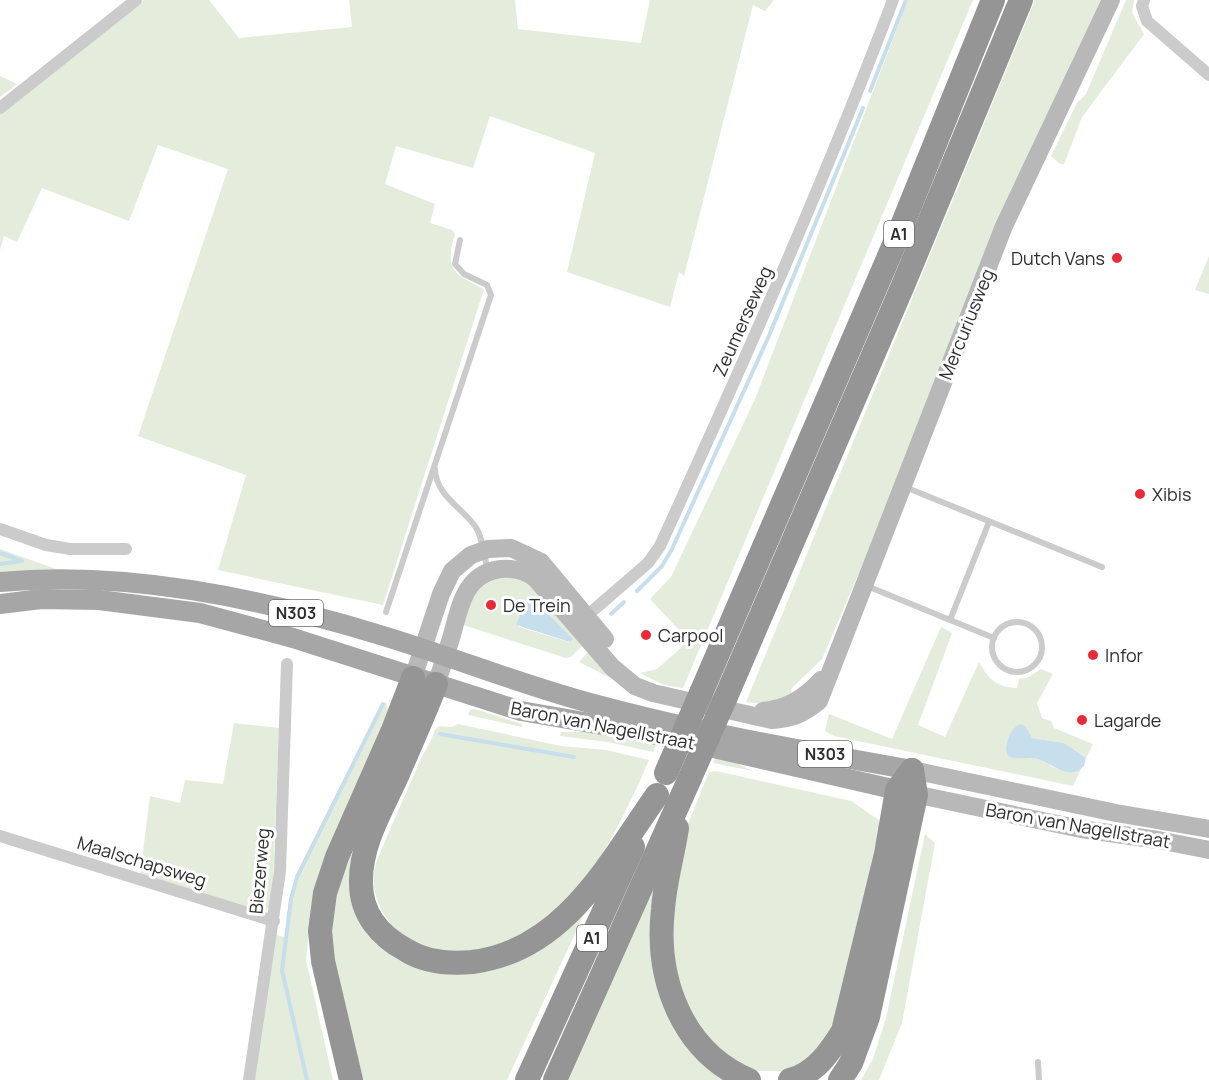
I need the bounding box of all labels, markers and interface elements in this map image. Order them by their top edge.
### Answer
road number: A1 [884,221,914,247]
place label: Dutch Vans [1011,246,1105,270]
marker: Dutch Vans [1110,251,1124,265]
street label: Zeumerseweg [707,262,777,380]
street label: Mercuriusweg [933,265,999,383]
place label: Xibis [1152,482,1191,506]
marker: Xibis [1133,487,1147,501]
place label: De Trein [503,593,571,617]
marker: De Trein [484,598,498,612]
road number: N303 [269,600,323,626]
place label: Carpool [658,623,724,647]
marker: Carpool [639,628,653,642]
place label: Infor [1105,643,1144,667]
marker: Infor [1086,648,1100,662]
street label: Baron van Nagellstraat [509,695,697,755]
place label: Lagarde [1094,708,1161,732]
marker: Lagarde [1075,713,1089,727]
road number: N303 [798,741,852,767]
street label: Baron van Nagellstraat [984,797,1172,853]
street label: Biezerweg [243,827,275,915]
street label: Maalschapsweg [75,830,209,892]
road number: A1 [577,925,607,951]

